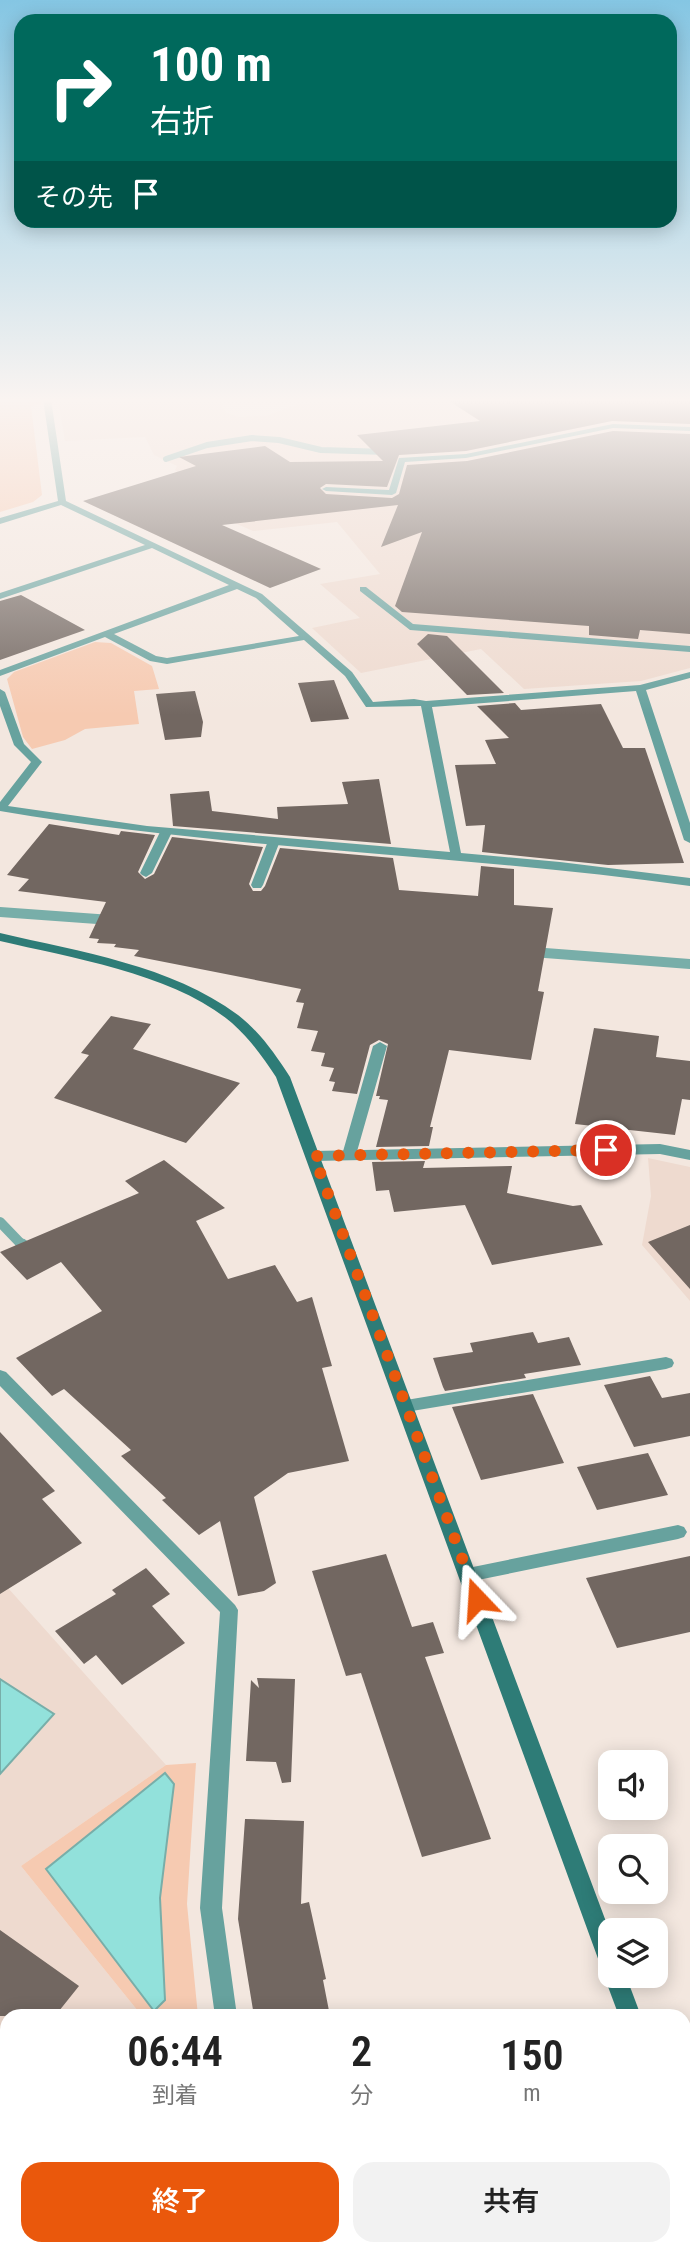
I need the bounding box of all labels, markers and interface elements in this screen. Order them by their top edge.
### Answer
text: 100 m [150,36,272,93]
icon: right [35,42,126,133]
text: 右折 [150,102,214,140]
icon: arrive [127,175,165,213]
text: その先 [35,182,113,212]
pin [576,1120,636,1180]
icon: arrive [587,1131,625,1169]
position arrow [440,1562,514,1636]
map controls [598,1750,668,1988]
button: sound [598,1750,668,1820]
button: search [598,1834,668,1904]
button: layers [598,1918,668,1988]
text: 06:44 [127,2027,223,2076]
text: 2 [351,2027,372,2076]
text: 150 [500,2031,564,2080]
text: m [523,2080,541,2107]
text: 到着 [152,2082,198,2109]
text: 分 [350,2082,373,2109]
button: 終了 [21,2162,339,2242]
button: 共有 [353,2162,670,2242]

